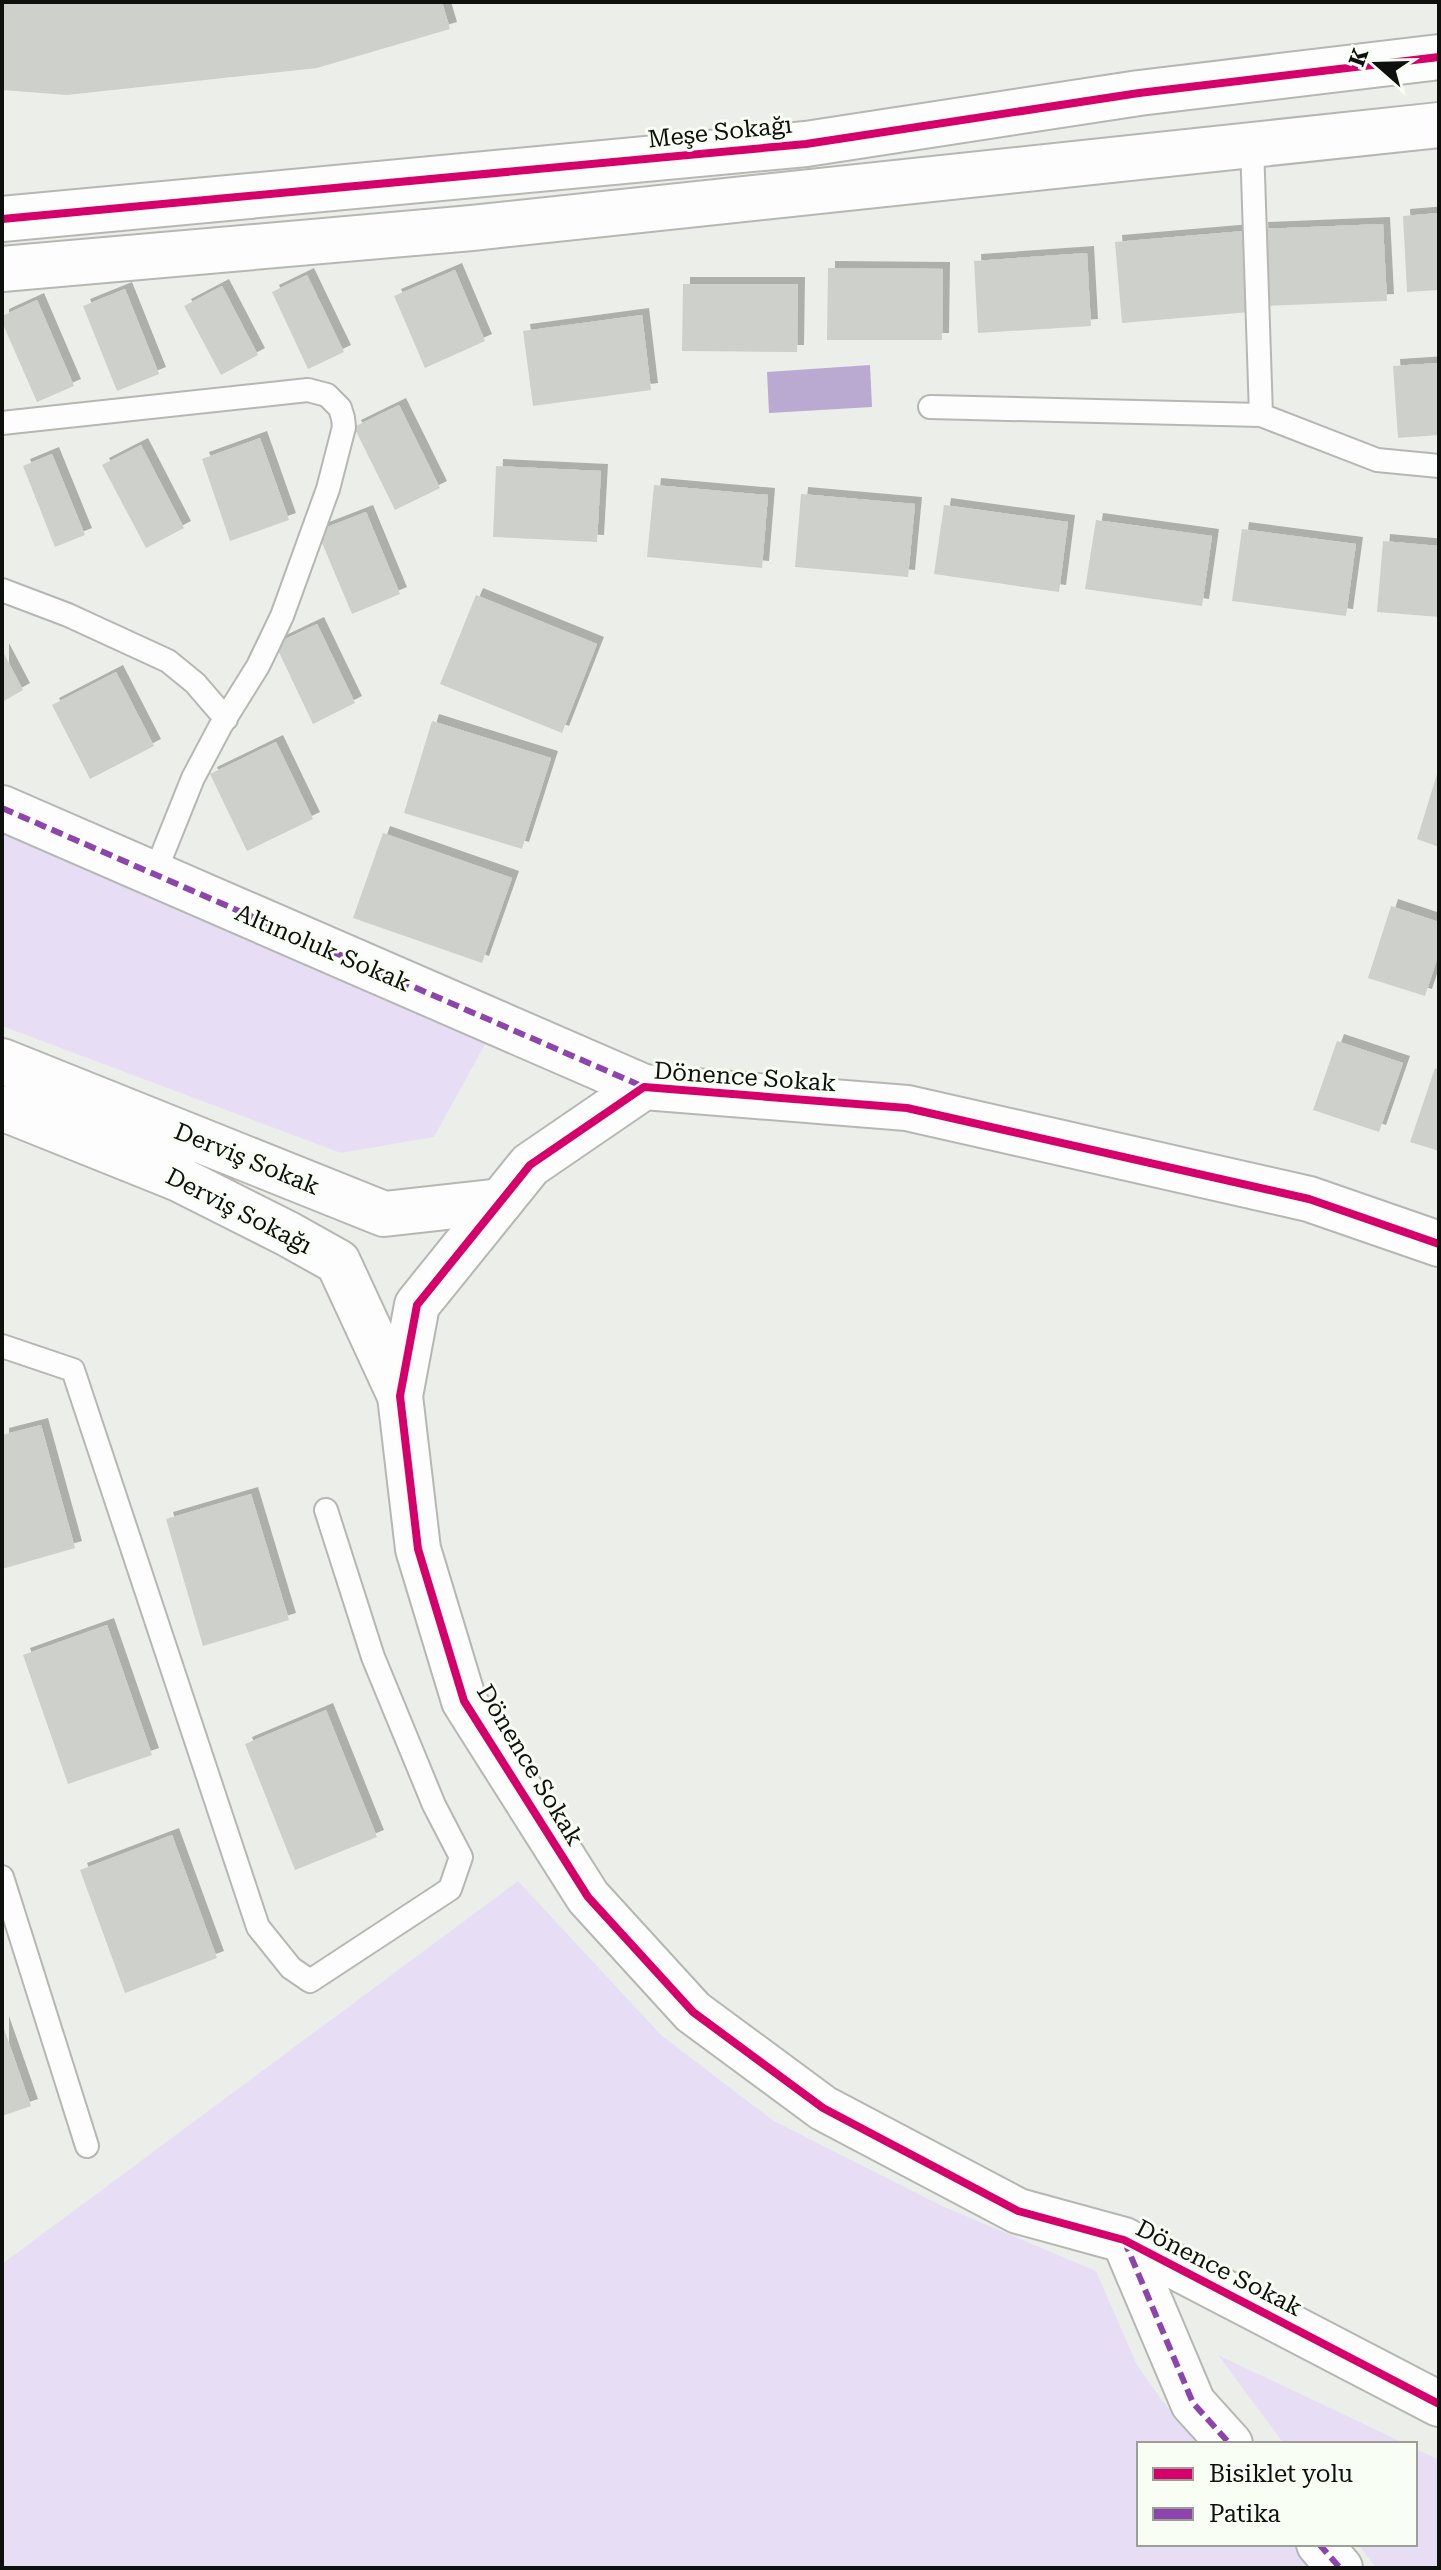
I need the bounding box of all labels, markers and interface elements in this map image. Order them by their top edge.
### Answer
north arrow [1337,24,1417,104]
text: K [1344,45,1373,70]
street label: Meşe Sokağı [646,110,794,154]
street label: Altınoluk Sokak [231,898,415,998]
street label: Dönence Sokak [653,1057,837,1097]
street label: Derviş Sokak [170,1117,324,1201]
street label: Derviş Sokağı [161,1162,317,1260]
street label: Dönence Sokak [471,1679,589,1851]
street label: Dönence Sokak [1131,2214,1307,2322]
legend [1137,2442,1417,2546]
text: Bisiklet yolu [1209,2460,1353,2488]
text: Patika [1209,2500,1281,2528]

